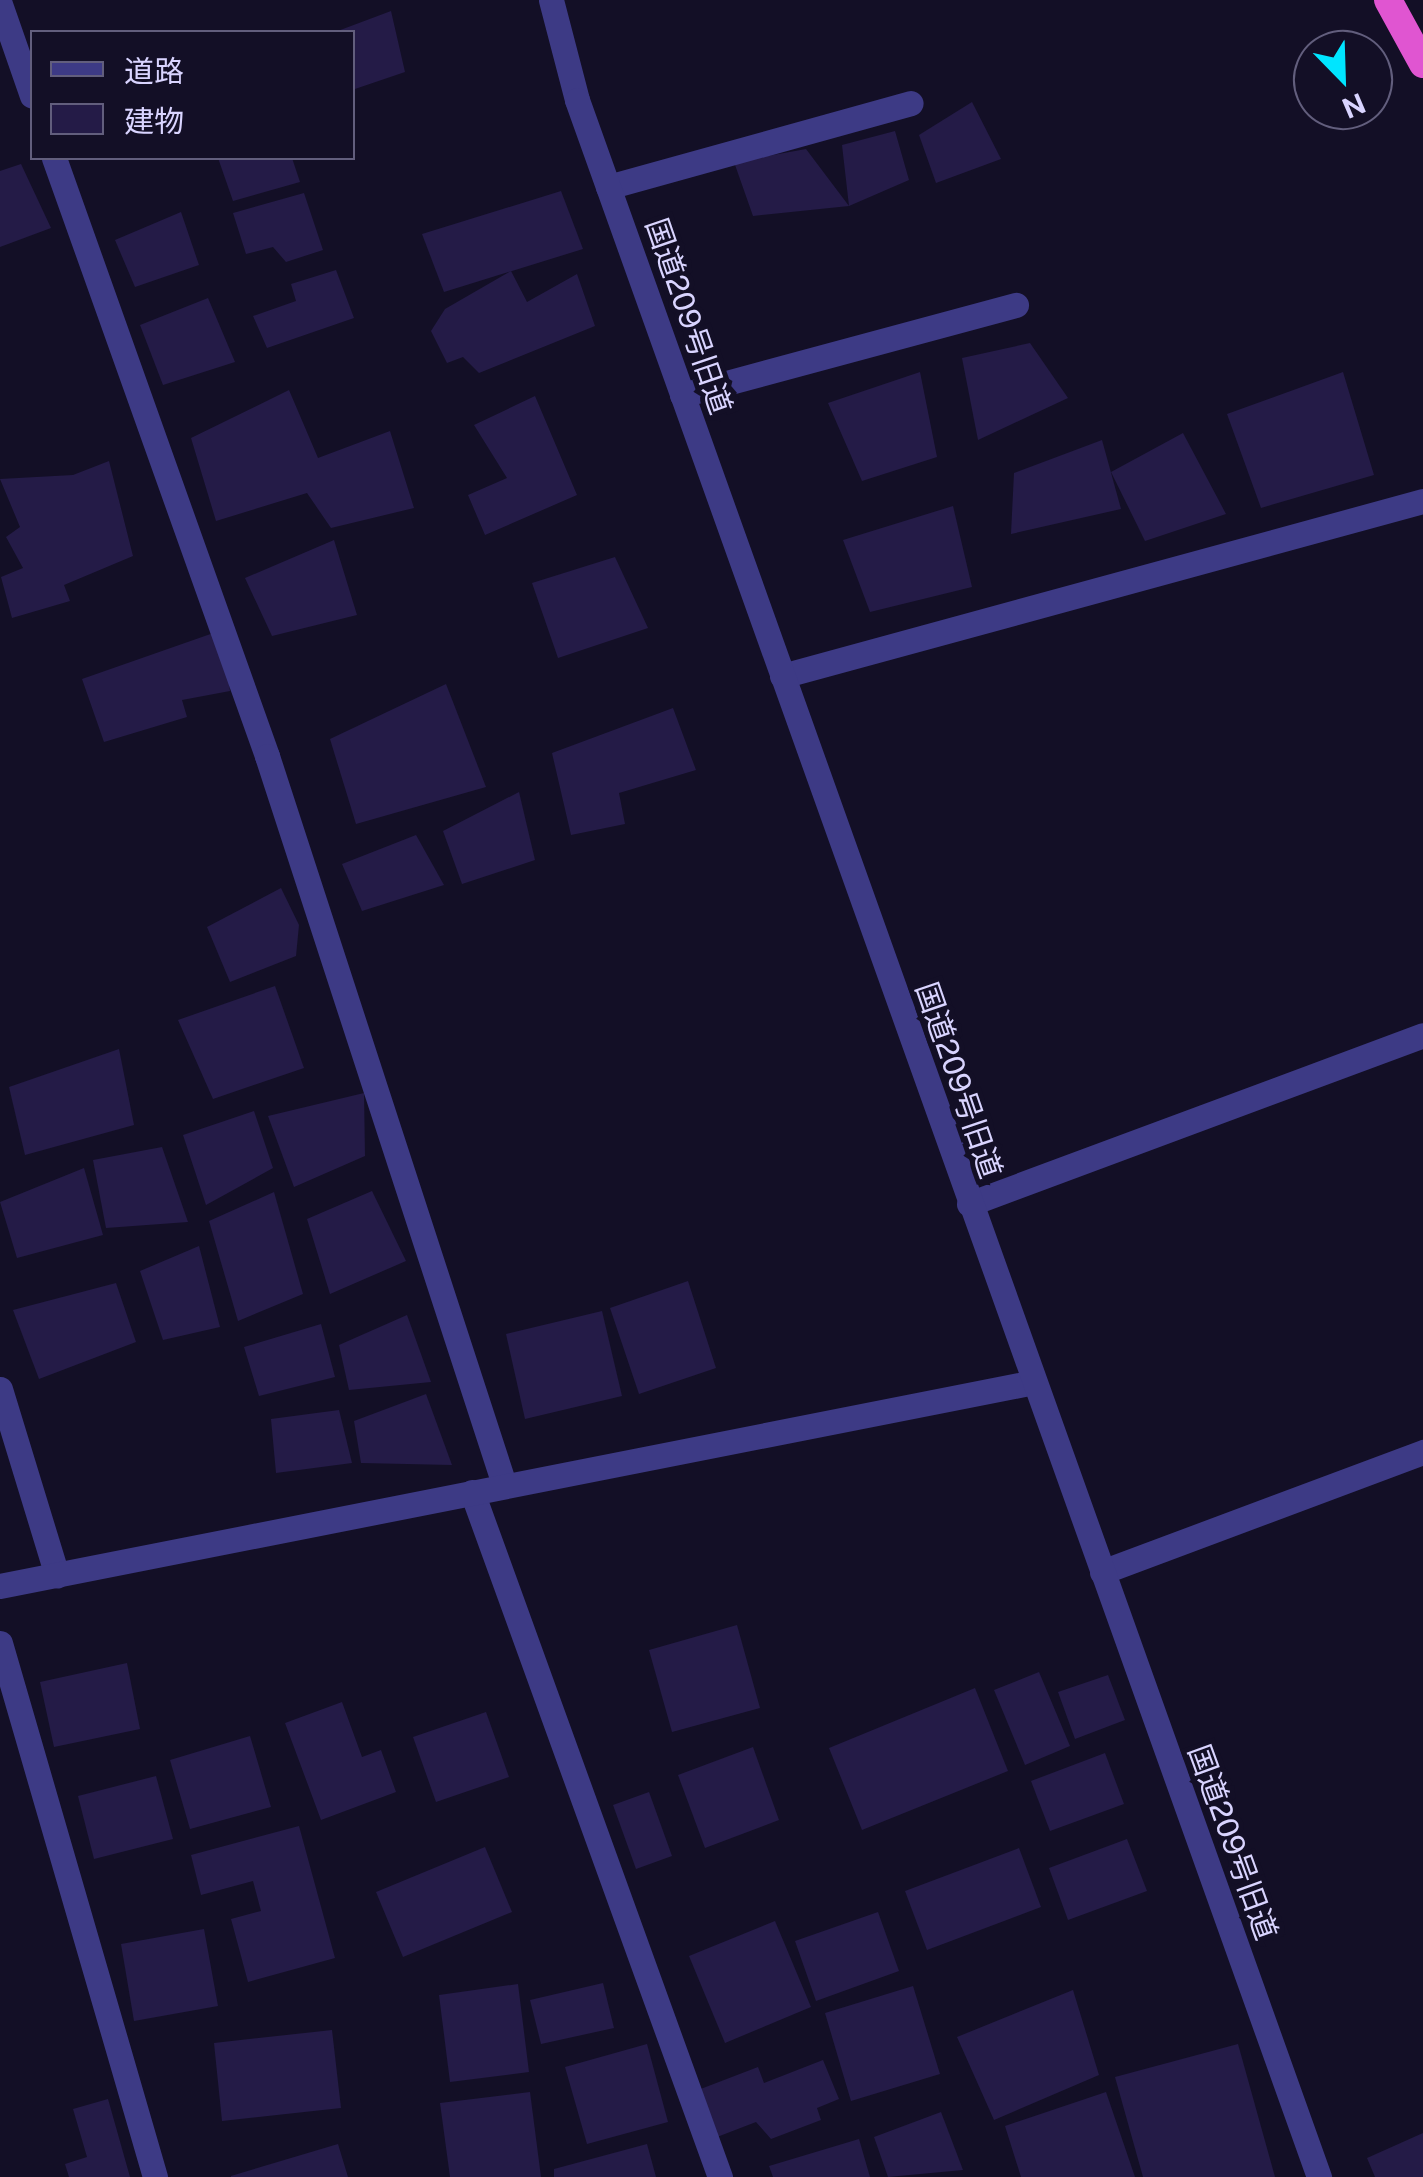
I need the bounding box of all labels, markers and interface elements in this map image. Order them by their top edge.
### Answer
legend [30,30,355,160]
north arrow [1293,30,1393,130]
text: 道路 [124,53,184,89]
text: N [1338,87,1371,126]
text: 建物 [124,103,184,139]
street label: 国道209号旧道 [639,213,739,419]
street label: 国道209号旧道 [909,977,1009,1183]
street label: 国道209号旧道 [1181,1740,1285,1944]

